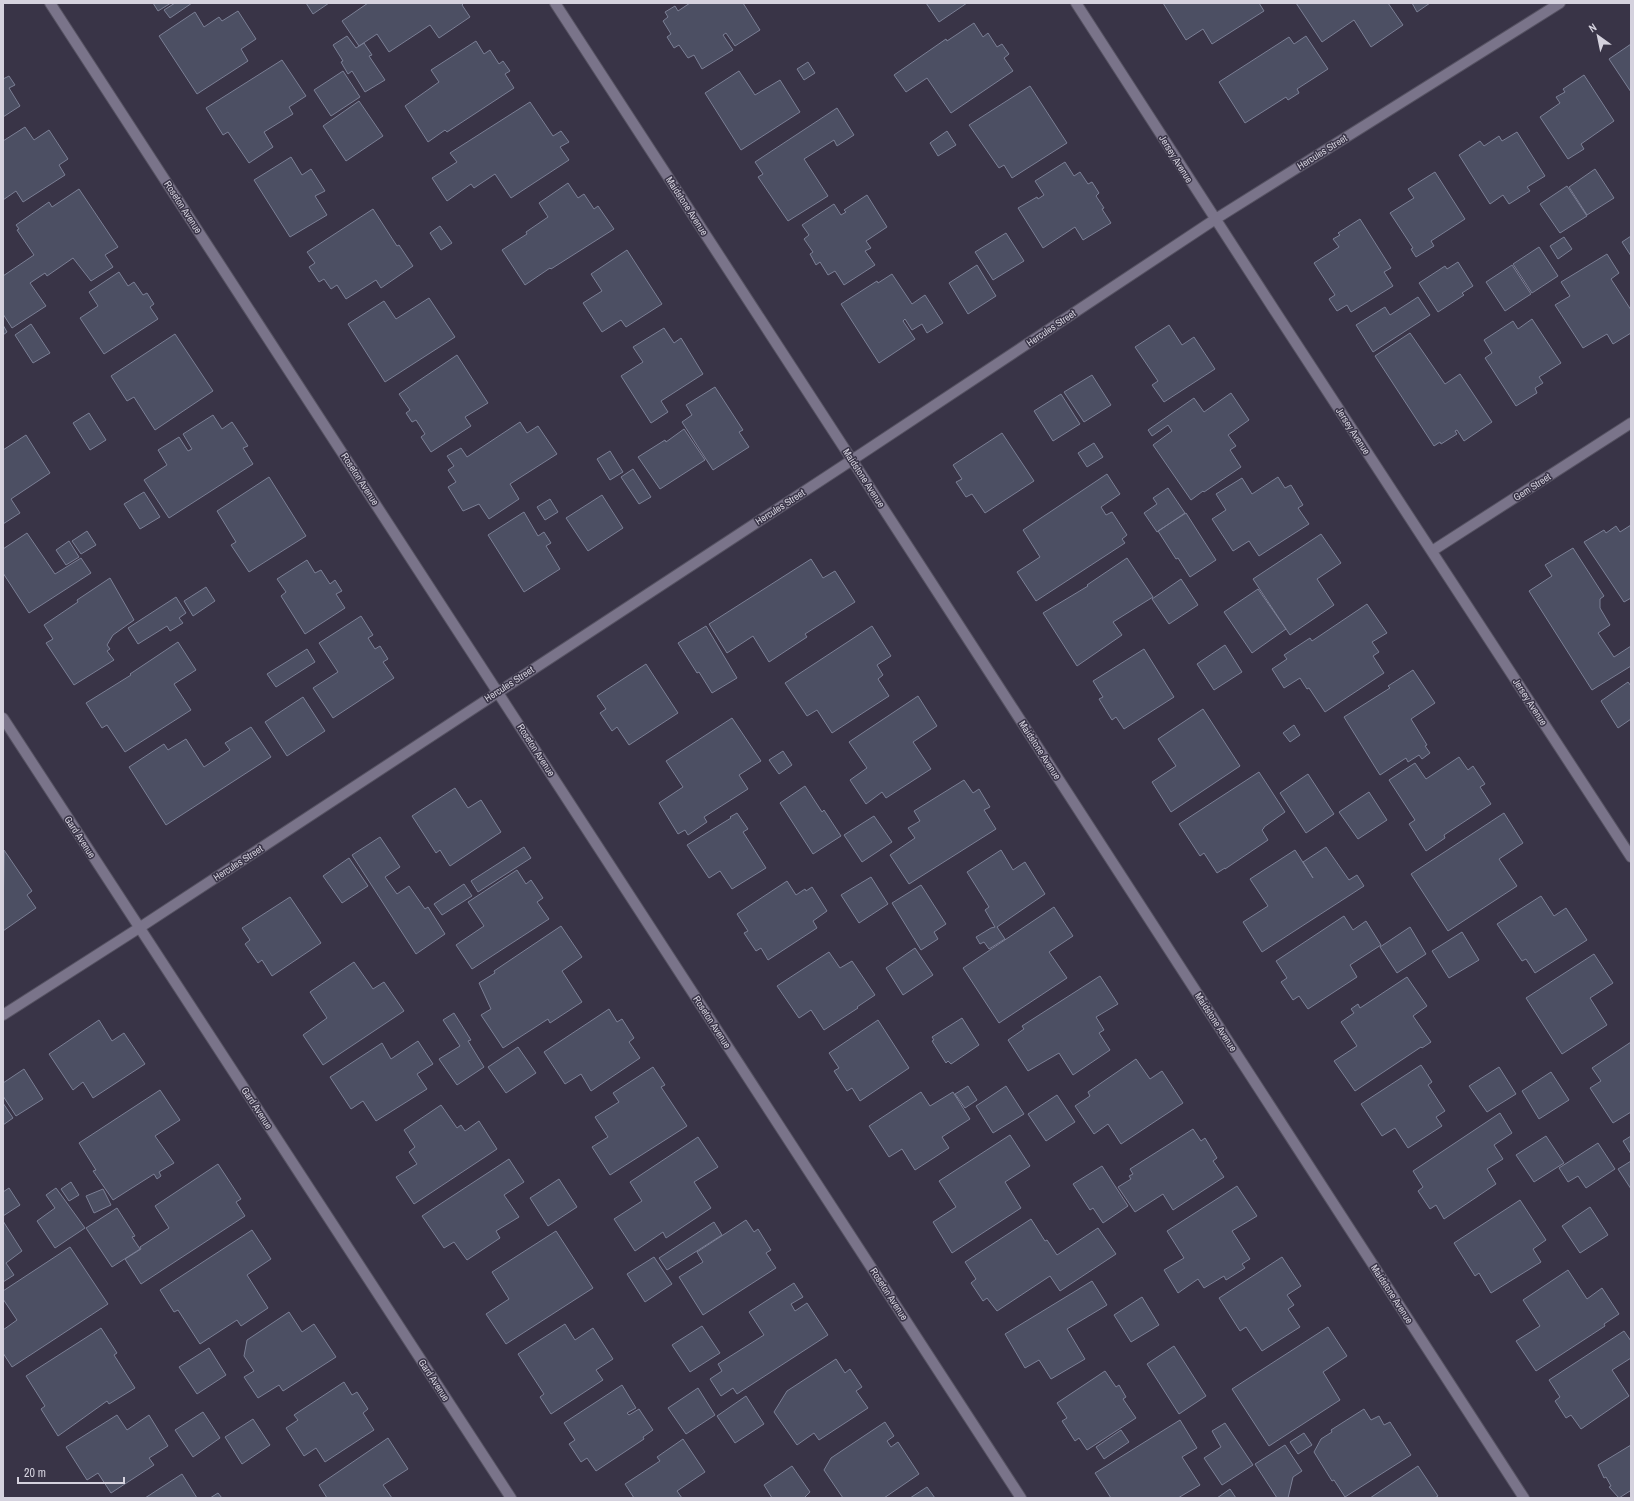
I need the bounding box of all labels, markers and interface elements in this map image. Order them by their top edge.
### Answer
north arrow [1578,16,1618,56]
text: N [1586,20,1599,35]
street label: Hercules Street [1295,131,1350,172]
street label: Jersey Avenue [1156,133,1196,186]
street label: Maidstone Avenue [663,174,711,238]
street label: Roseton Avenue [161,178,205,236]
street label: Hercules Street [1024,306,1079,349]
street label: Jersey Avenue [1333,405,1373,457]
street label: Maidstone Avenue [840,446,888,510]
street label: Roseton Avenue [338,450,382,508]
street label: Gem Street [1511,470,1554,504]
street label: Hercules Street [753,486,808,528]
street label: Hercules Street [482,663,537,705]
street label: Jersey Avenue [1510,676,1550,728]
street label: Maidstone Avenue [1016,718,1064,782]
street label: Roseton Avenue [514,721,558,779]
street label: Gard Avenue [62,813,99,861]
street label: Hercules Street [211,842,266,884]
street label: Maidstone Avenue [1192,990,1240,1054]
street label: Roseton Avenue [690,993,734,1051]
street label: Gard Avenue [239,1084,276,1132]
street label: Maidstone Avenue [1368,1262,1416,1326]
street label: Roseton Avenue [867,1265,911,1323]
street label: Gard Avenue [416,1356,453,1404]
scale bar [18,1459,124,1485]
text: 20 m [24,1465,46,1481]

